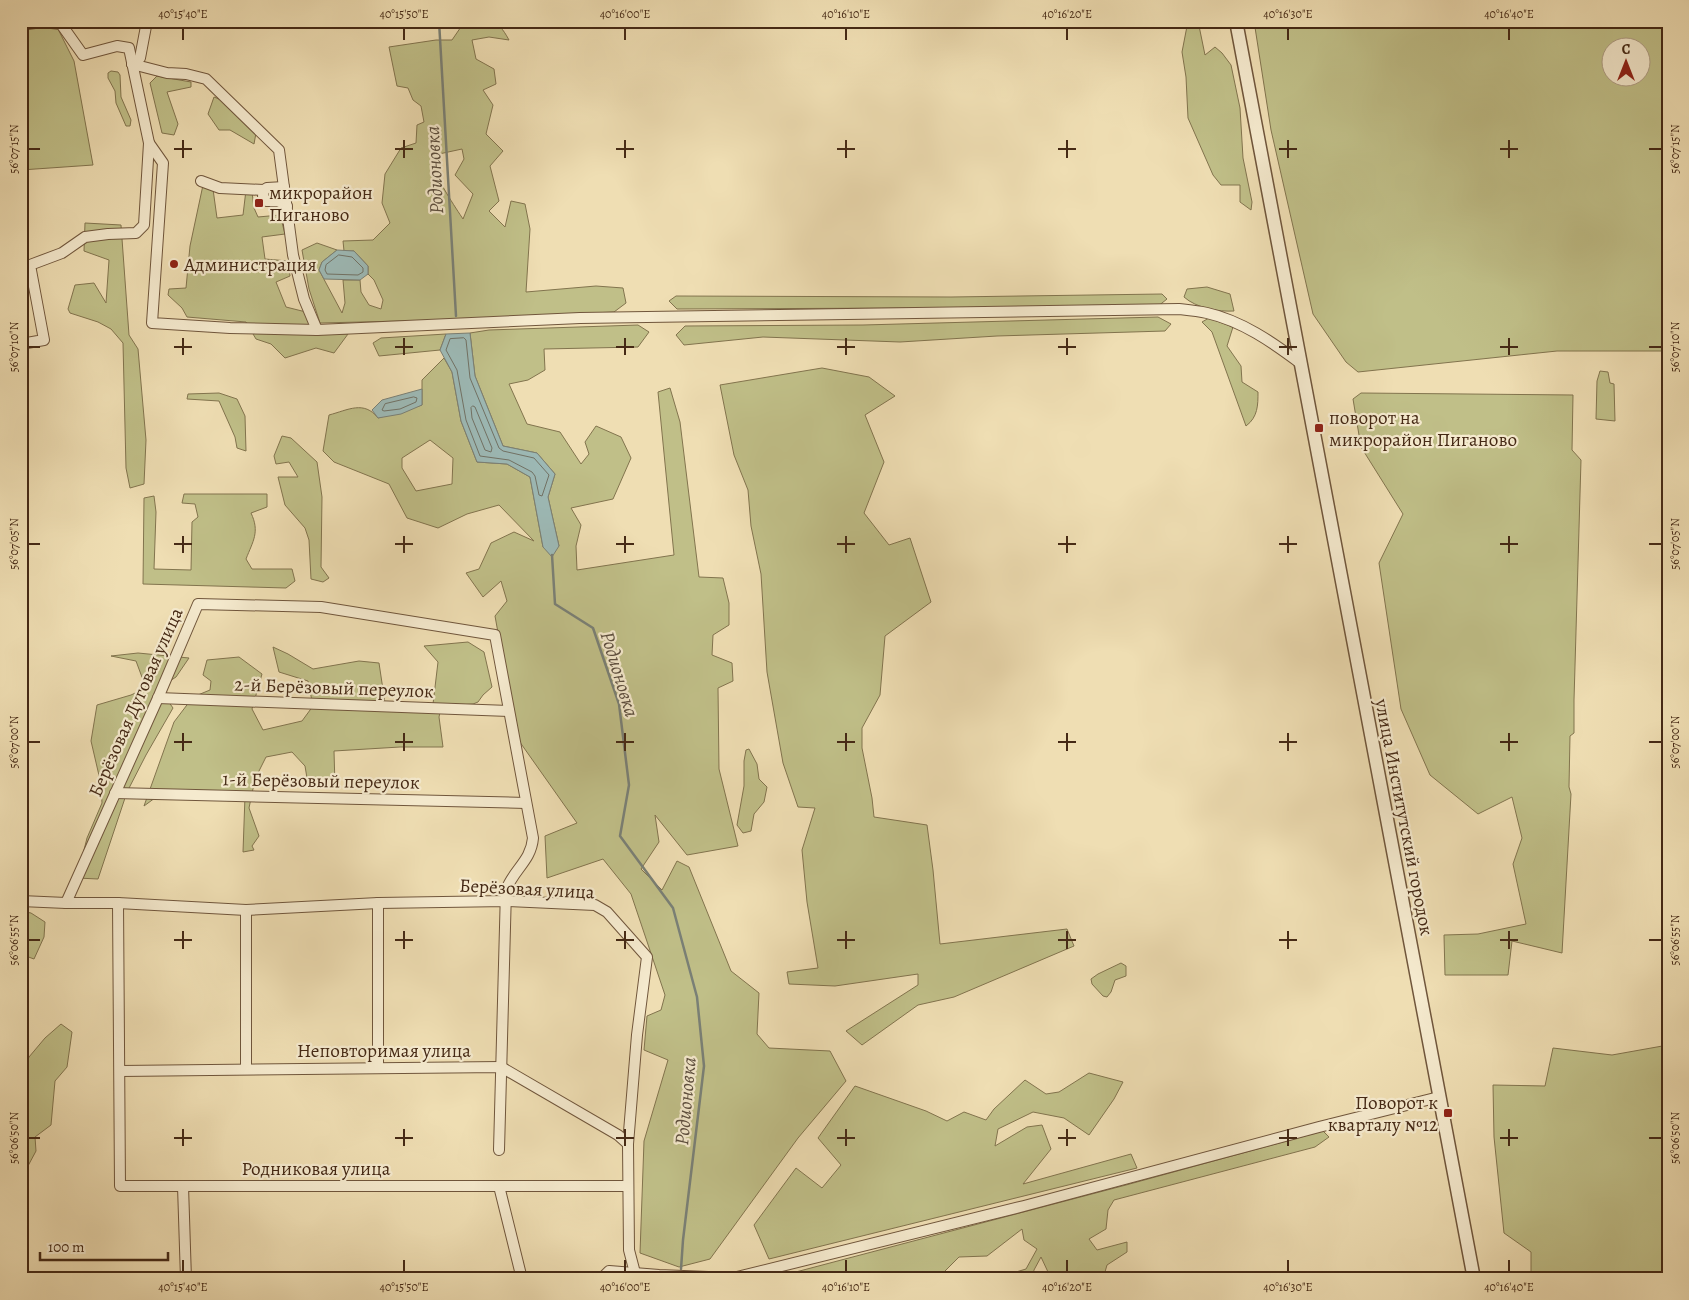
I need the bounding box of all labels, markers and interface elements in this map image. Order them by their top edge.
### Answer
text: 40°15'40"E [158,6,208,22]
text: 40°15'50"E [379,6,429,22]
text: 40°16'00"E [600,6,650,22]
text: 40°16'10"E [822,6,870,22]
text: 40°16'20"E [1042,6,1092,22]
text: 40°16'30"E [1263,6,1313,22]
text: 40°16'40"E [1484,6,1534,22]
north arrow [1602,38,1652,88]
text: С [1622,40,1631,59]
text: 56°07'15"N [6,124,22,174]
text: 56°07'15"N [1667,124,1683,174]
water label: Родионовка [419,125,450,215]
place label: микрорайон Пиганово [269,180,373,228]
marker: микрорайон Пиганово [253,197,265,209]
place label: Администрация [183,252,317,278]
marker: Администрация [168,258,180,270]
text: 56°07'10"N [6,321,22,372]
text: 56°07'10"N [1667,321,1683,372]
place label: поворот на микрорайон Пиганово [1329,405,1517,453]
marker: поворот на микрорайон Пиганово [1313,422,1325,434]
text: 56°07'05"N [6,518,22,570]
text: 56°07'05"N [1667,518,1683,570]
street label: Берёзовая Дуговая улица [82,603,190,801]
water label: Родионовка [594,628,645,720]
street label: 2-й Берёзовый переулок [234,672,434,704]
street label: улица Институтский городок [1368,696,1440,938]
text: 56°07'00"N [6,715,22,768]
text: 56°07'00"N [1667,715,1683,768]
street label: 1-й Берёзовый переулок [222,766,420,796]
street label: Берёзовая улица [459,872,596,906]
text: 56°06'55"N [6,914,22,965]
text: 56°06'55"N [1667,914,1683,965]
street label: Неповторимая улица [297,1038,471,1064]
water label: Родионовка [668,1056,703,1146]
place label: Поворот к кварталу №12 [1328,1090,1438,1138]
marker: Поворот к кварталу №12 [1442,1107,1454,1119]
text: 56°06'50"N [6,1112,22,1164]
text: 56°06'50"N [1667,1112,1683,1164]
street label: Родниковая улица [241,1156,391,1182]
scale bar [40,1230,168,1262]
text: 100 m [48,1237,85,1257]
text: 40°15'40"E [158,1279,208,1295]
text: 40°15'50"E [379,1279,429,1295]
text: 40°16'00"E [600,1279,650,1295]
text: 40°16'10"E [822,1279,870,1295]
text: 40°16'20"E [1042,1279,1092,1295]
text: 40°16'30"E [1263,1279,1313,1295]
text: 40°16'40"E [1484,1279,1534,1295]

